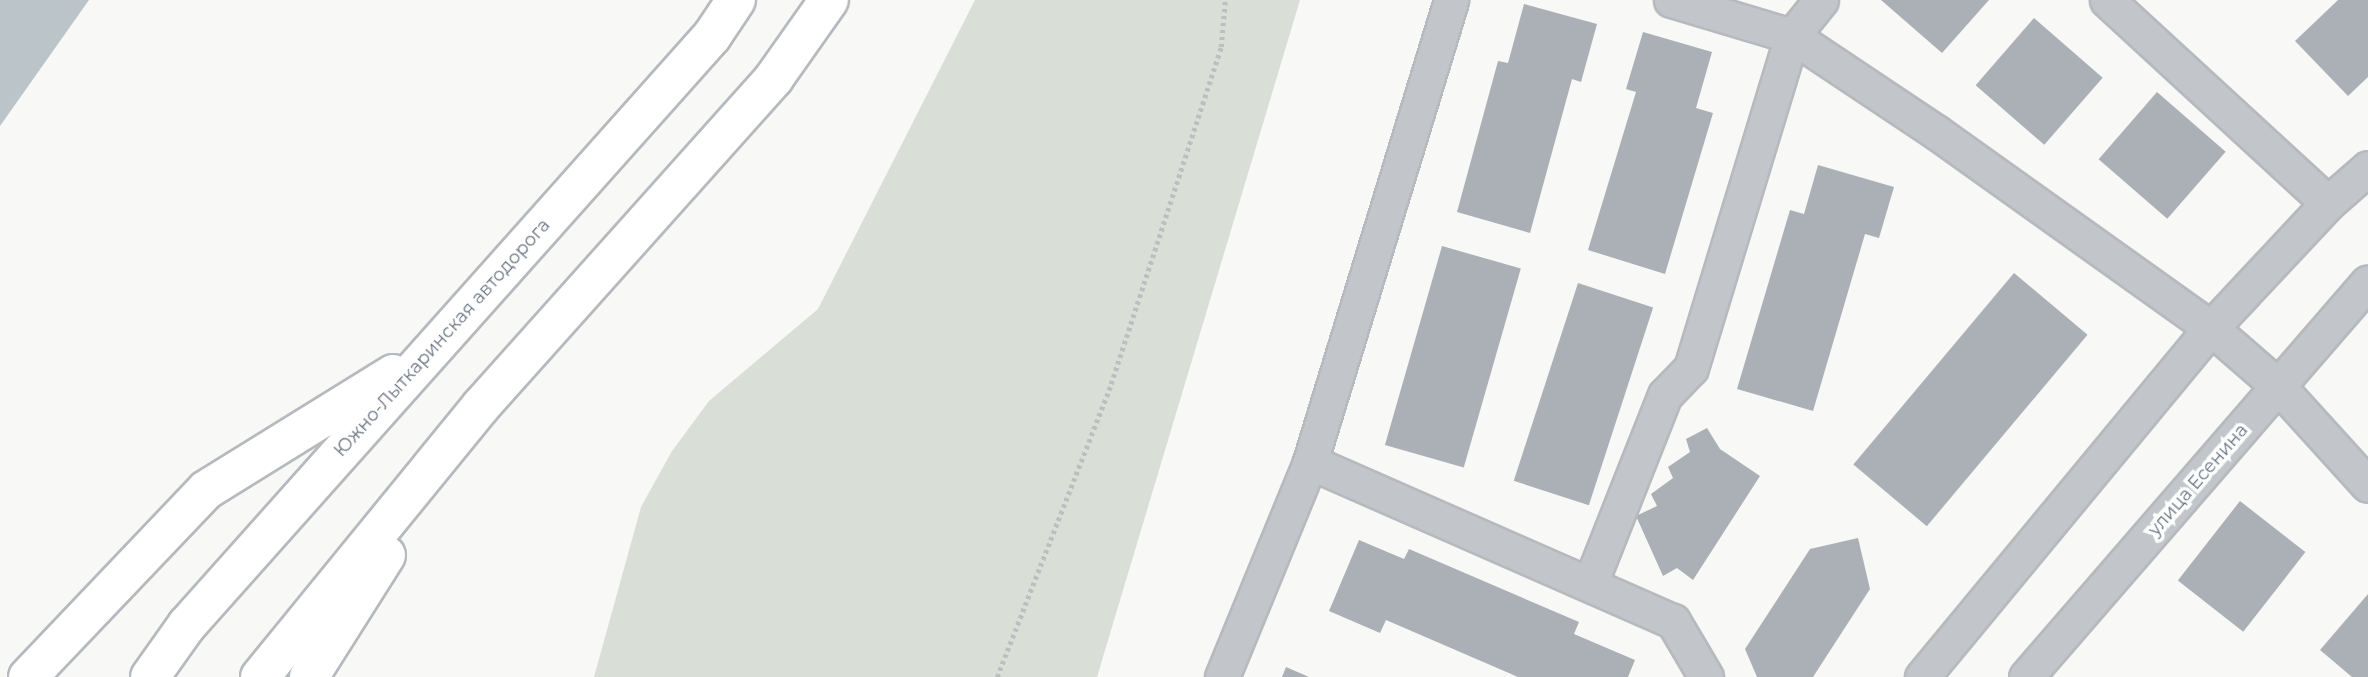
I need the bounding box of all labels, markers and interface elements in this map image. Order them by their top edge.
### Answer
street label: Южно-Лыткаринская автодорога [329,215,555,461]
street label: улица Есенина [2144,420,2252,540]

